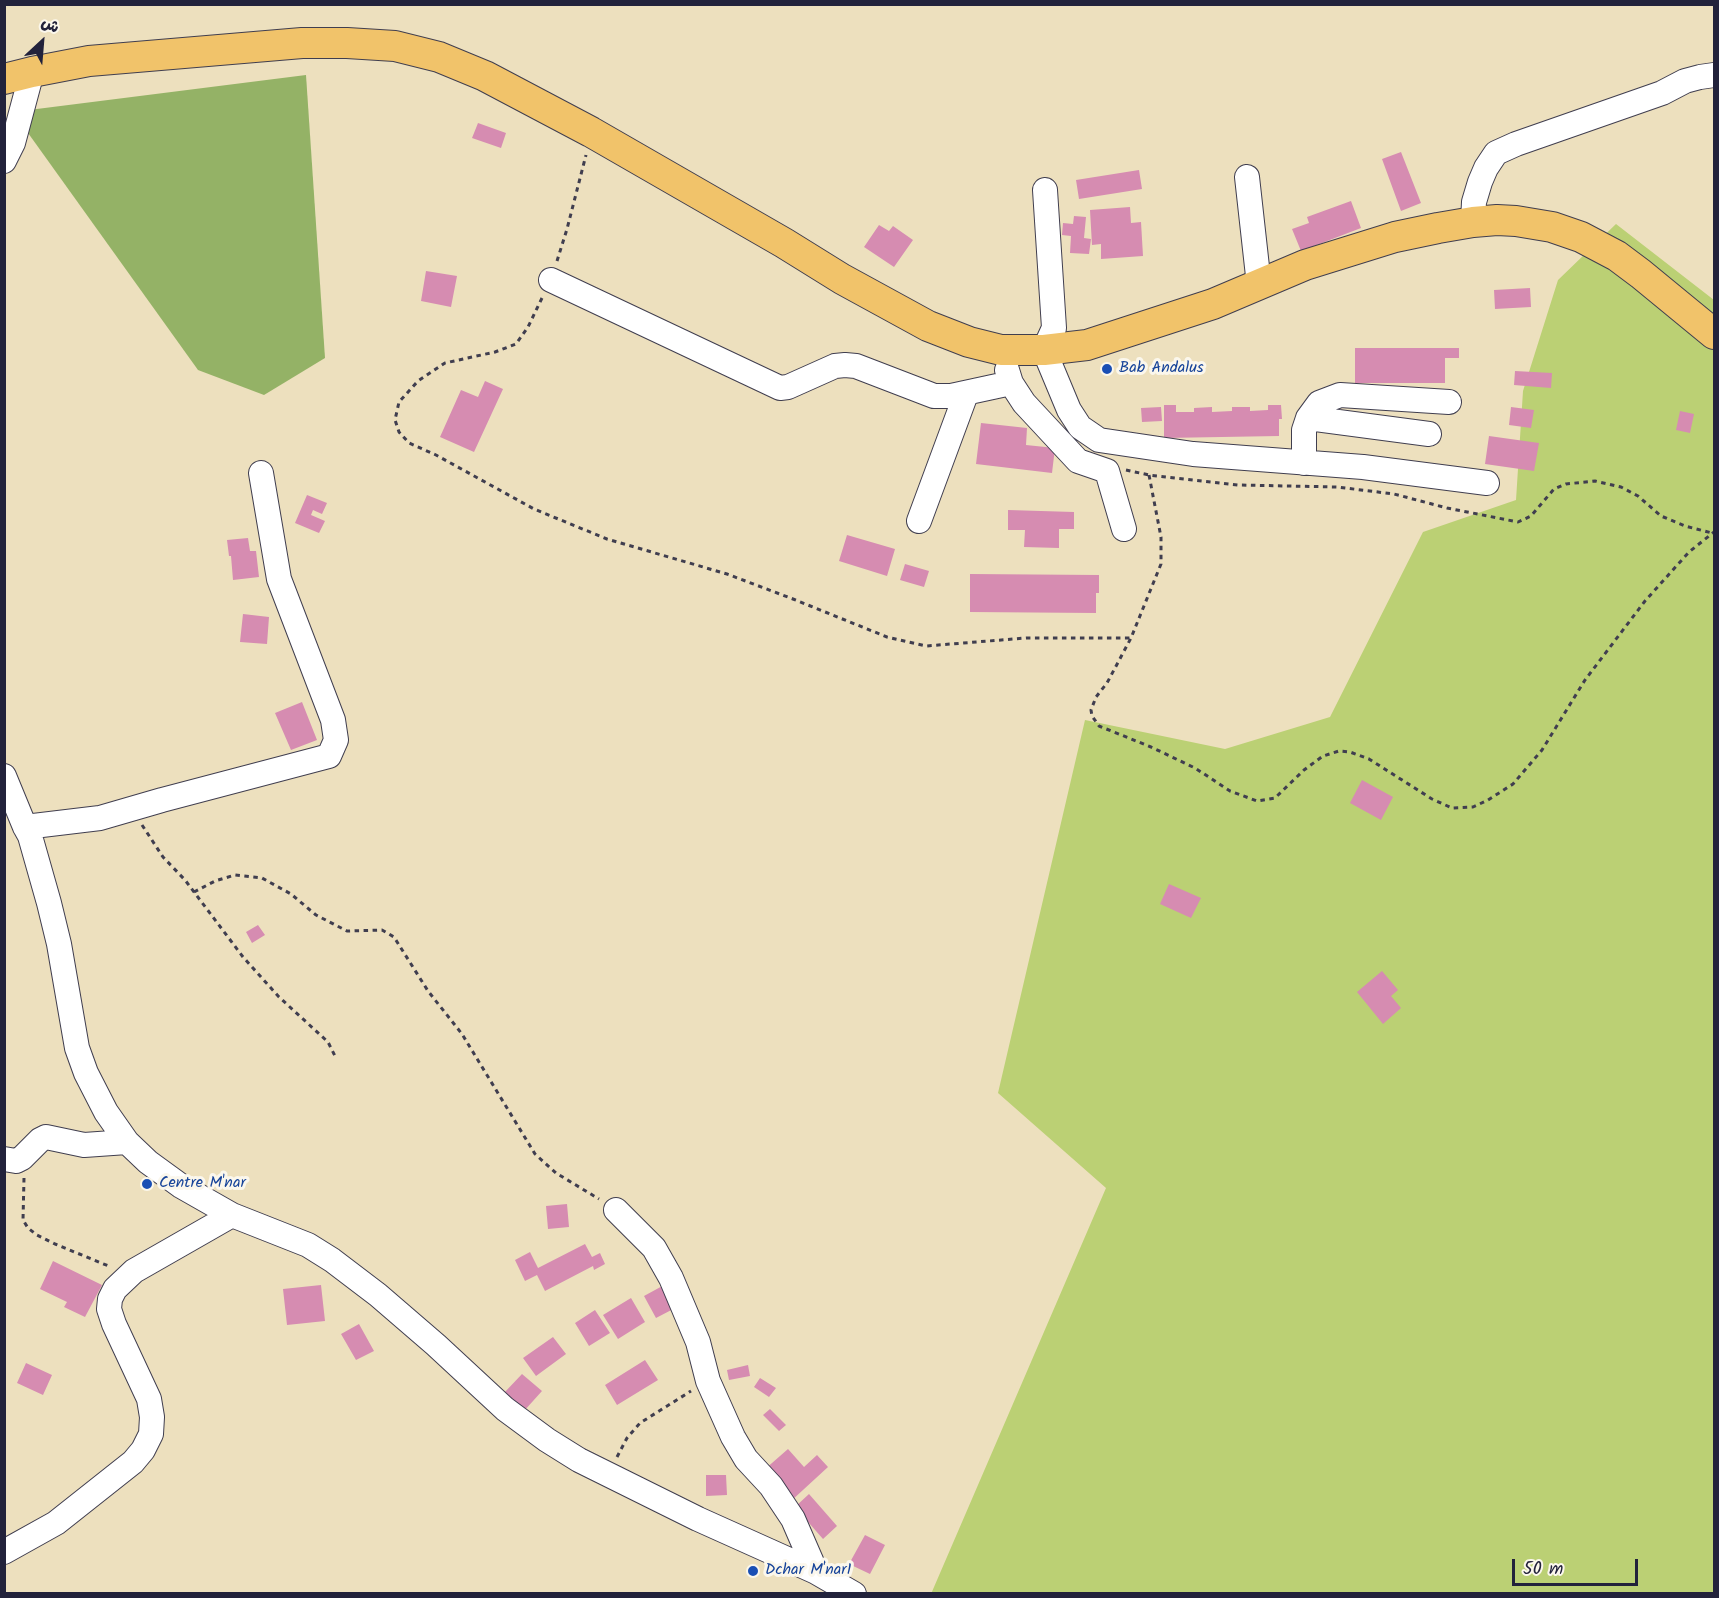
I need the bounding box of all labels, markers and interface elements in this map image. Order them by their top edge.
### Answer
text: ش [37,10,63,40]
north arrow [12,12,72,72]
place label: Bab Andalus [1119,359,1204,379]
marker: Bab Andalus [1100,362,1114,376]
place label: Centre M'nar [159,1174,246,1194]
marker: Centre M'nar [140,1177,154,1191]
scale bar [1515,1547,1641,1585]
text: 50 m [1523,1555,1563,1584]
place label: Dchar M'nar1 [765,1561,852,1581]
marker: Dchar M'nar1 [746,1564,760,1578]

